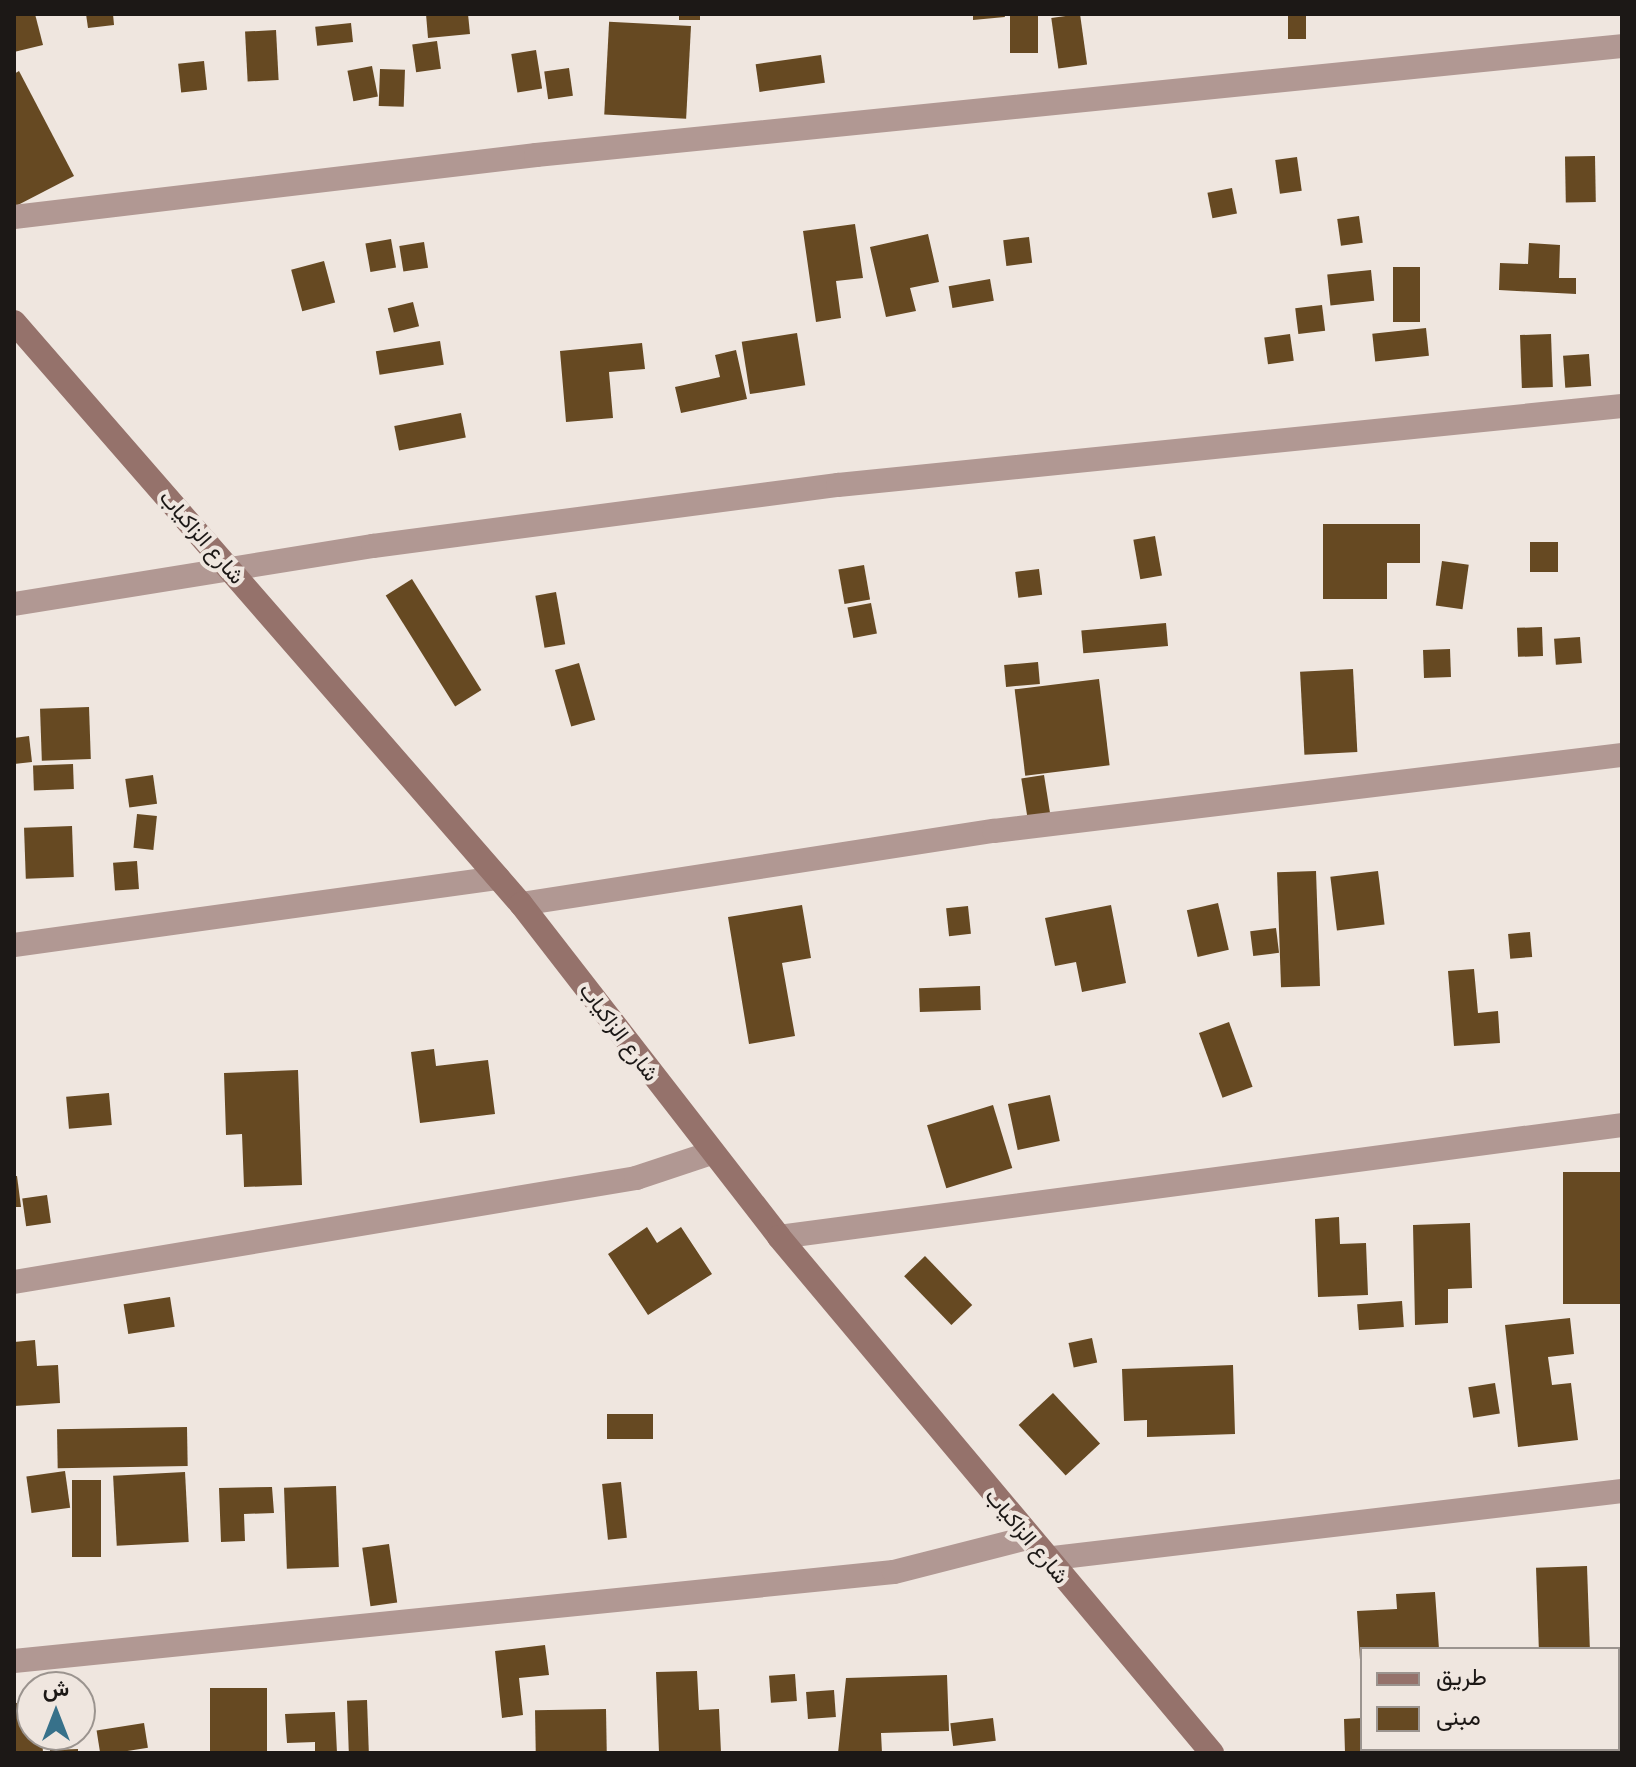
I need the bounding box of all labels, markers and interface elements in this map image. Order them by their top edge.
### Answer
street label: شارع الزاكياب [154,484,250,590]
street label: شارع الزاكياب [573,978,665,1086]
street label: شارع الزاكياب [980,1483,1074,1589]
legend [1360,1647,1620,1751]
text: طريق [1436,1662,1487,1691]
north arrow [16,1671,96,1751]
text: ش [43,1675,69,1702]
text: مبنى [1436,1702,1481,1731]

